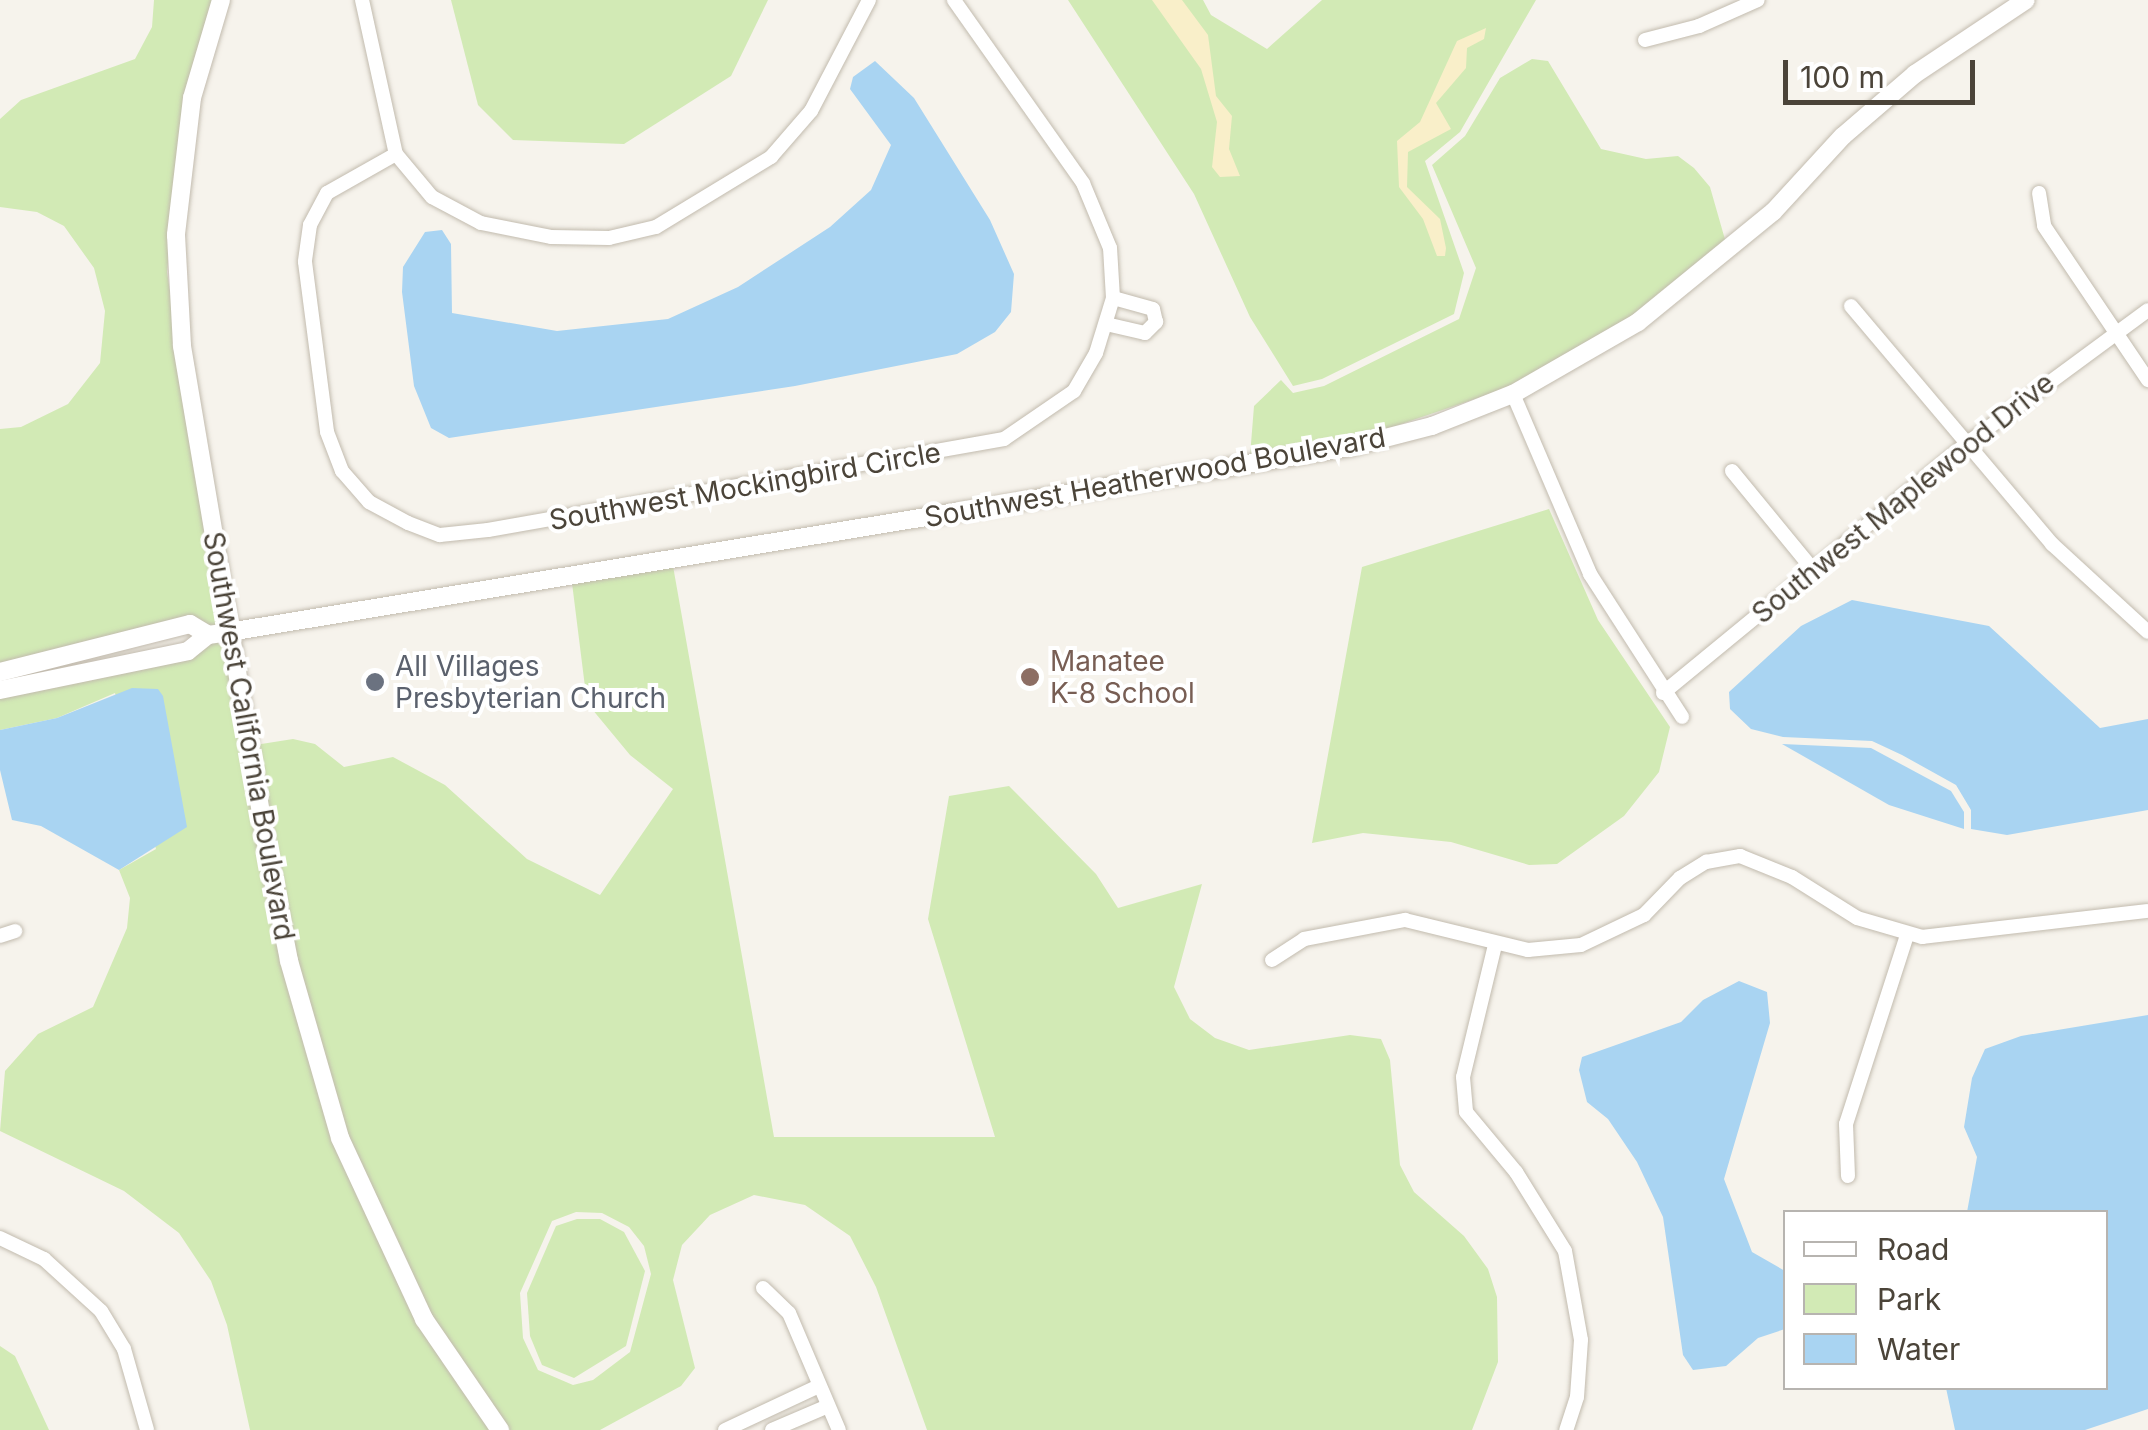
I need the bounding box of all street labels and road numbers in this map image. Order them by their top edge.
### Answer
street label: Southwest Maplewood Drive [1745,366,2061,630]
street label: Southwest Heatherwood Boulevard [922,420,1388,534]
street label: Southwest Mockingbird Circle [547,435,943,537]
street label: Southwest California Boulevard [196,529,302,943]

